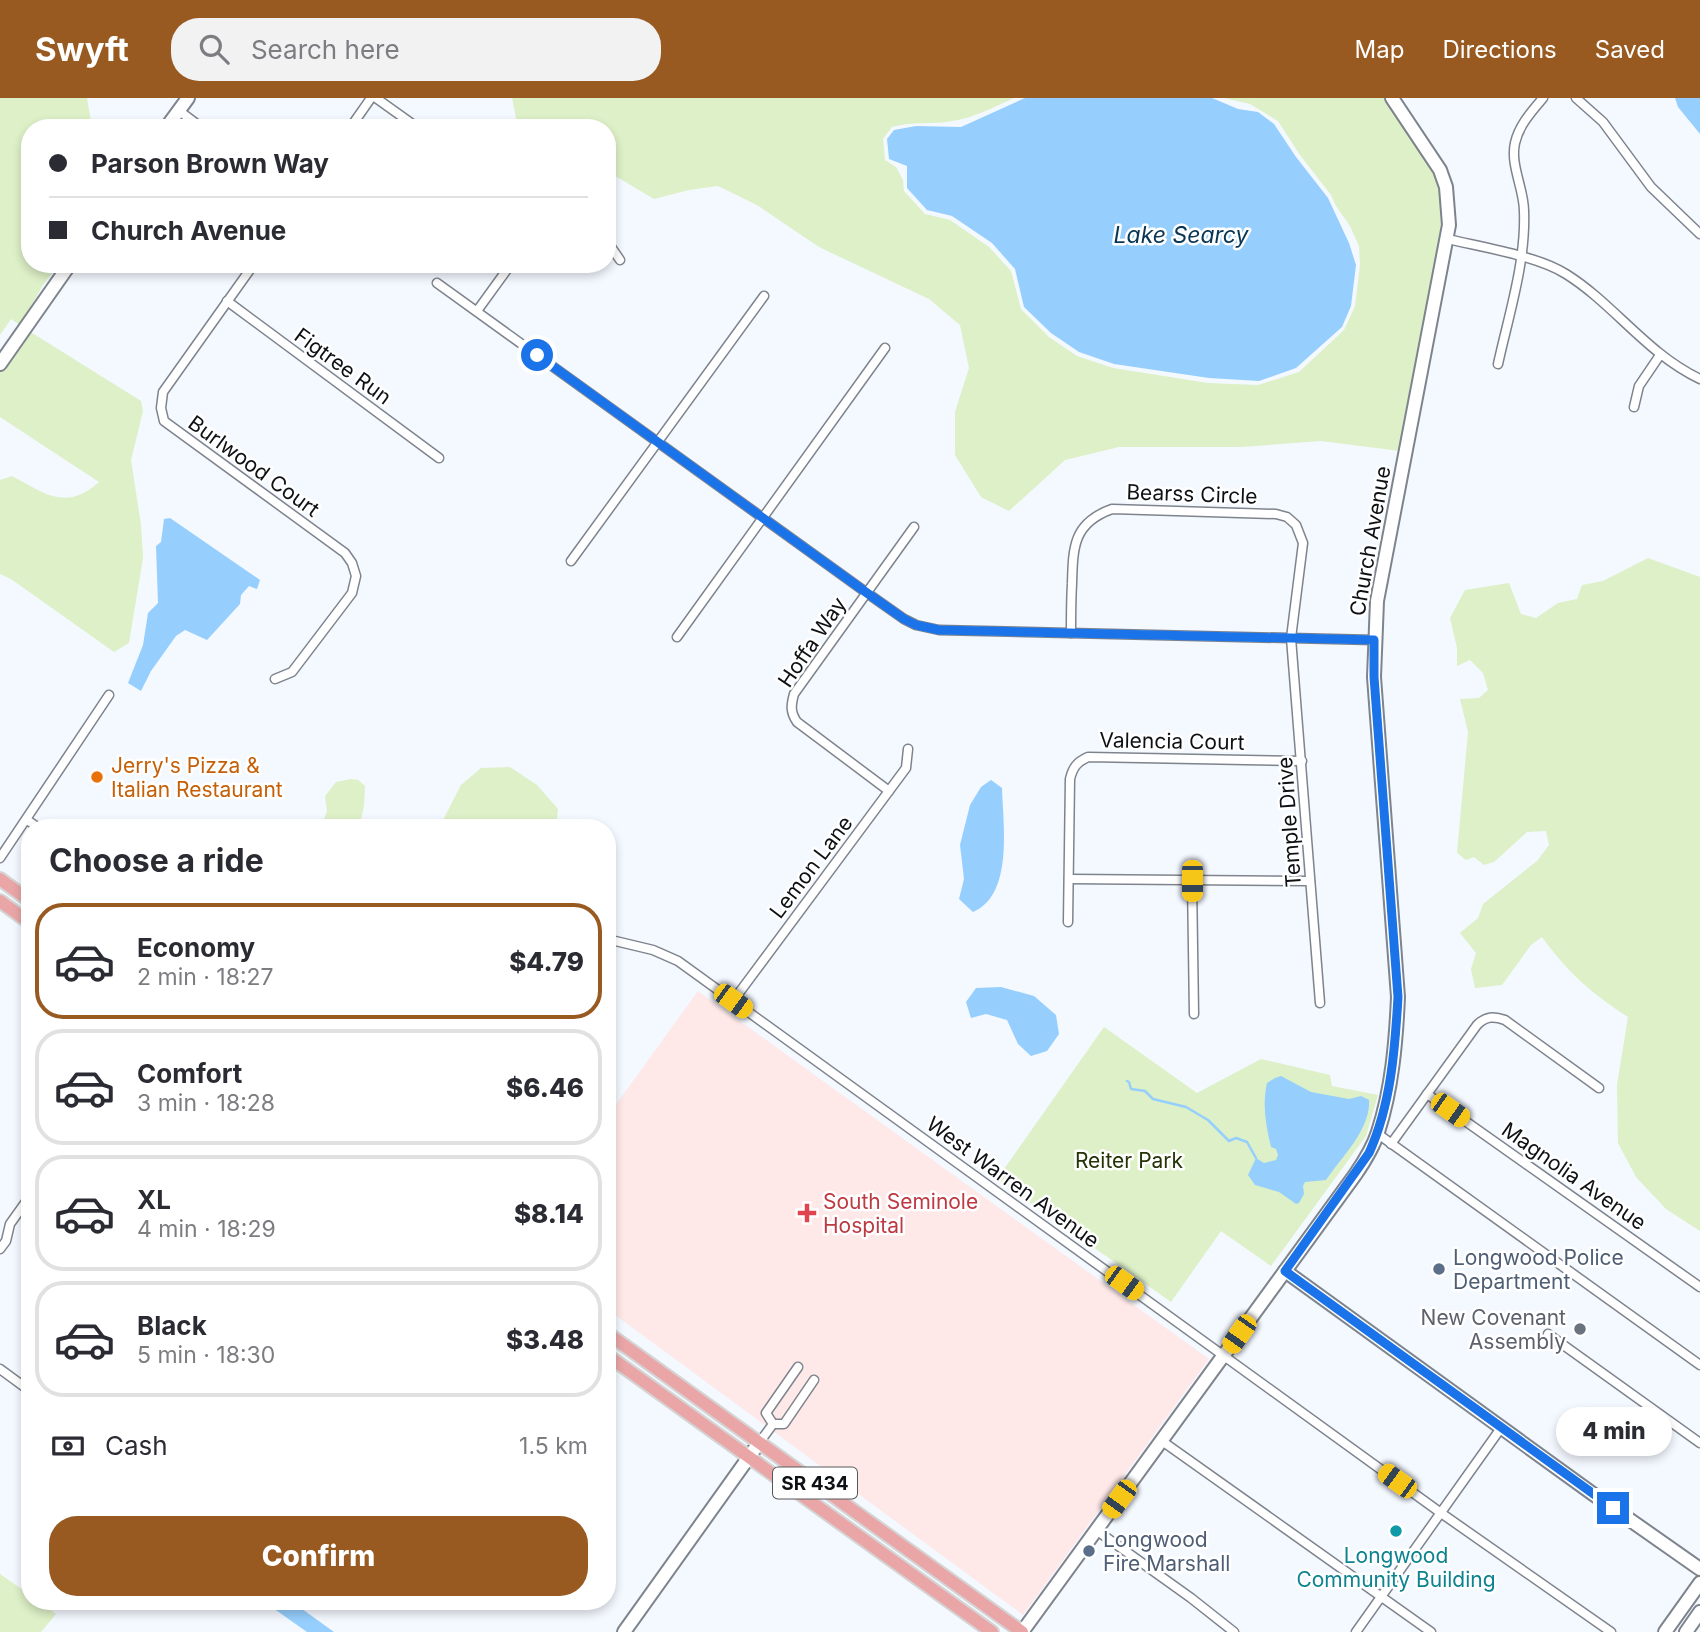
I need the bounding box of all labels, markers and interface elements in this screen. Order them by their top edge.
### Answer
search box [171,18,661,81]
text: Swyft [35,29,129,69]
icon: search [195,30,233,68]
text: Search here [251,34,400,65]
text: Map [1355,35,1404,64]
text: Directions [1442,35,1557,64]
text: Saved [1595,35,1665,64]
text: Parson Brown Way [91,148,329,179]
text: Church Avenue [91,215,286,246]
water label: Lake Searcy [1114,221,1250,249]
street label: Figtree Run [290,323,396,409]
route start [521,339,553,371]
street label: Burlwood Court [184,410,324,522]
street label: Church Avenue [1345,464,1395,618]
street label: Bearss Circle [1126,479,1258,509]
street label: Hoffa Way [773,592,851,692]
street label: Valencia Court [1099,727,1245,755]
place label: Jerry's Pizza & Italian Restaurant [111,753,283,802]
street label: Temple Drive [1272,756,1306,888]
marker: Jerry's Pizza & Italian Restaurant [89,769,105,785]
street label: Lemon Lane [764,811,858,923]
text: Choose a ride [49,841,264,880]
car [1182,860,1203,902]
icon: car [53,930,116,993]
text: Economy [137,932,255,963]
text: $4.79 [509,946,584,977]
text: 2 min · 18:27 [137,963,274,991]
car [710,980,757,1022]
icon: car [53,1056,116,1119]
text: Comfort [137,1058,242,1089]
text: $6.46 [506,1072,584,1103]
text: 3 min · 18:28 [137,1089,275,1117]
car [1427,1089,1474,1131]
street label: West Warren Avenue [922,1111,1104,1253]
street label: Magnolia Avenue [1497,1117,1651,1235]
park label: Reiter Park [1075,1148,1184,1173]
icon: car [53,1182,116,1245]
text: XL [137,1184,171,1215]
place label: South Seminole Hospital [823,1189,978,1238]
text: $8.14 [514,1198,584,1229]
marker: South Seminole Hospital [797,1203,817,1223]
text: 4 min · 18:29 [137,1215,276,1243]
place label: Longwood Police Department [1453,1245,1624,1294]
marker: Longwood Police Department [1431,1261,1447,1277]
car [1101,1262,1148,1304]
place label: New Covenant Assembly [1421,1305,1566,1354]
icon: car [53,1308,116,1371]
text: Black [137,1310,207,1341]
car [1219,1311,1260,1357]
marker: New Covenant Assembly [1572,1321,1588,1337]
text: $3.48 [506,1324,584,1355]
text: 5 min · 18:30 [137,1341,275,1369]
callout: 4 min [1555,1406,1671,1456]
text: 4 min [1582,1417,1646,1445]
icon: cash [49,1427,87,1465]
text: Cash [105,1430,168,1461]
text: 1.5 km [519,1432,588,1460]
car [1374,1460,1421,1502]
road number: SR 434 [773,1468,857,1498]
car [1099,1476,1140,1522]
route end [1597,1492,1629,1524]
button: Confirm [49,1516,588,1596]
marker: Longwood Community Building [1388,1523,1404,1539]
place label: Longwood Fire Marshall [1103,1527,1230,1576]
marker: Longwood Fire Marshall [1081,1543,1097,1559]
place label: Longwood Community Building [1296,1543,1496,1592]

